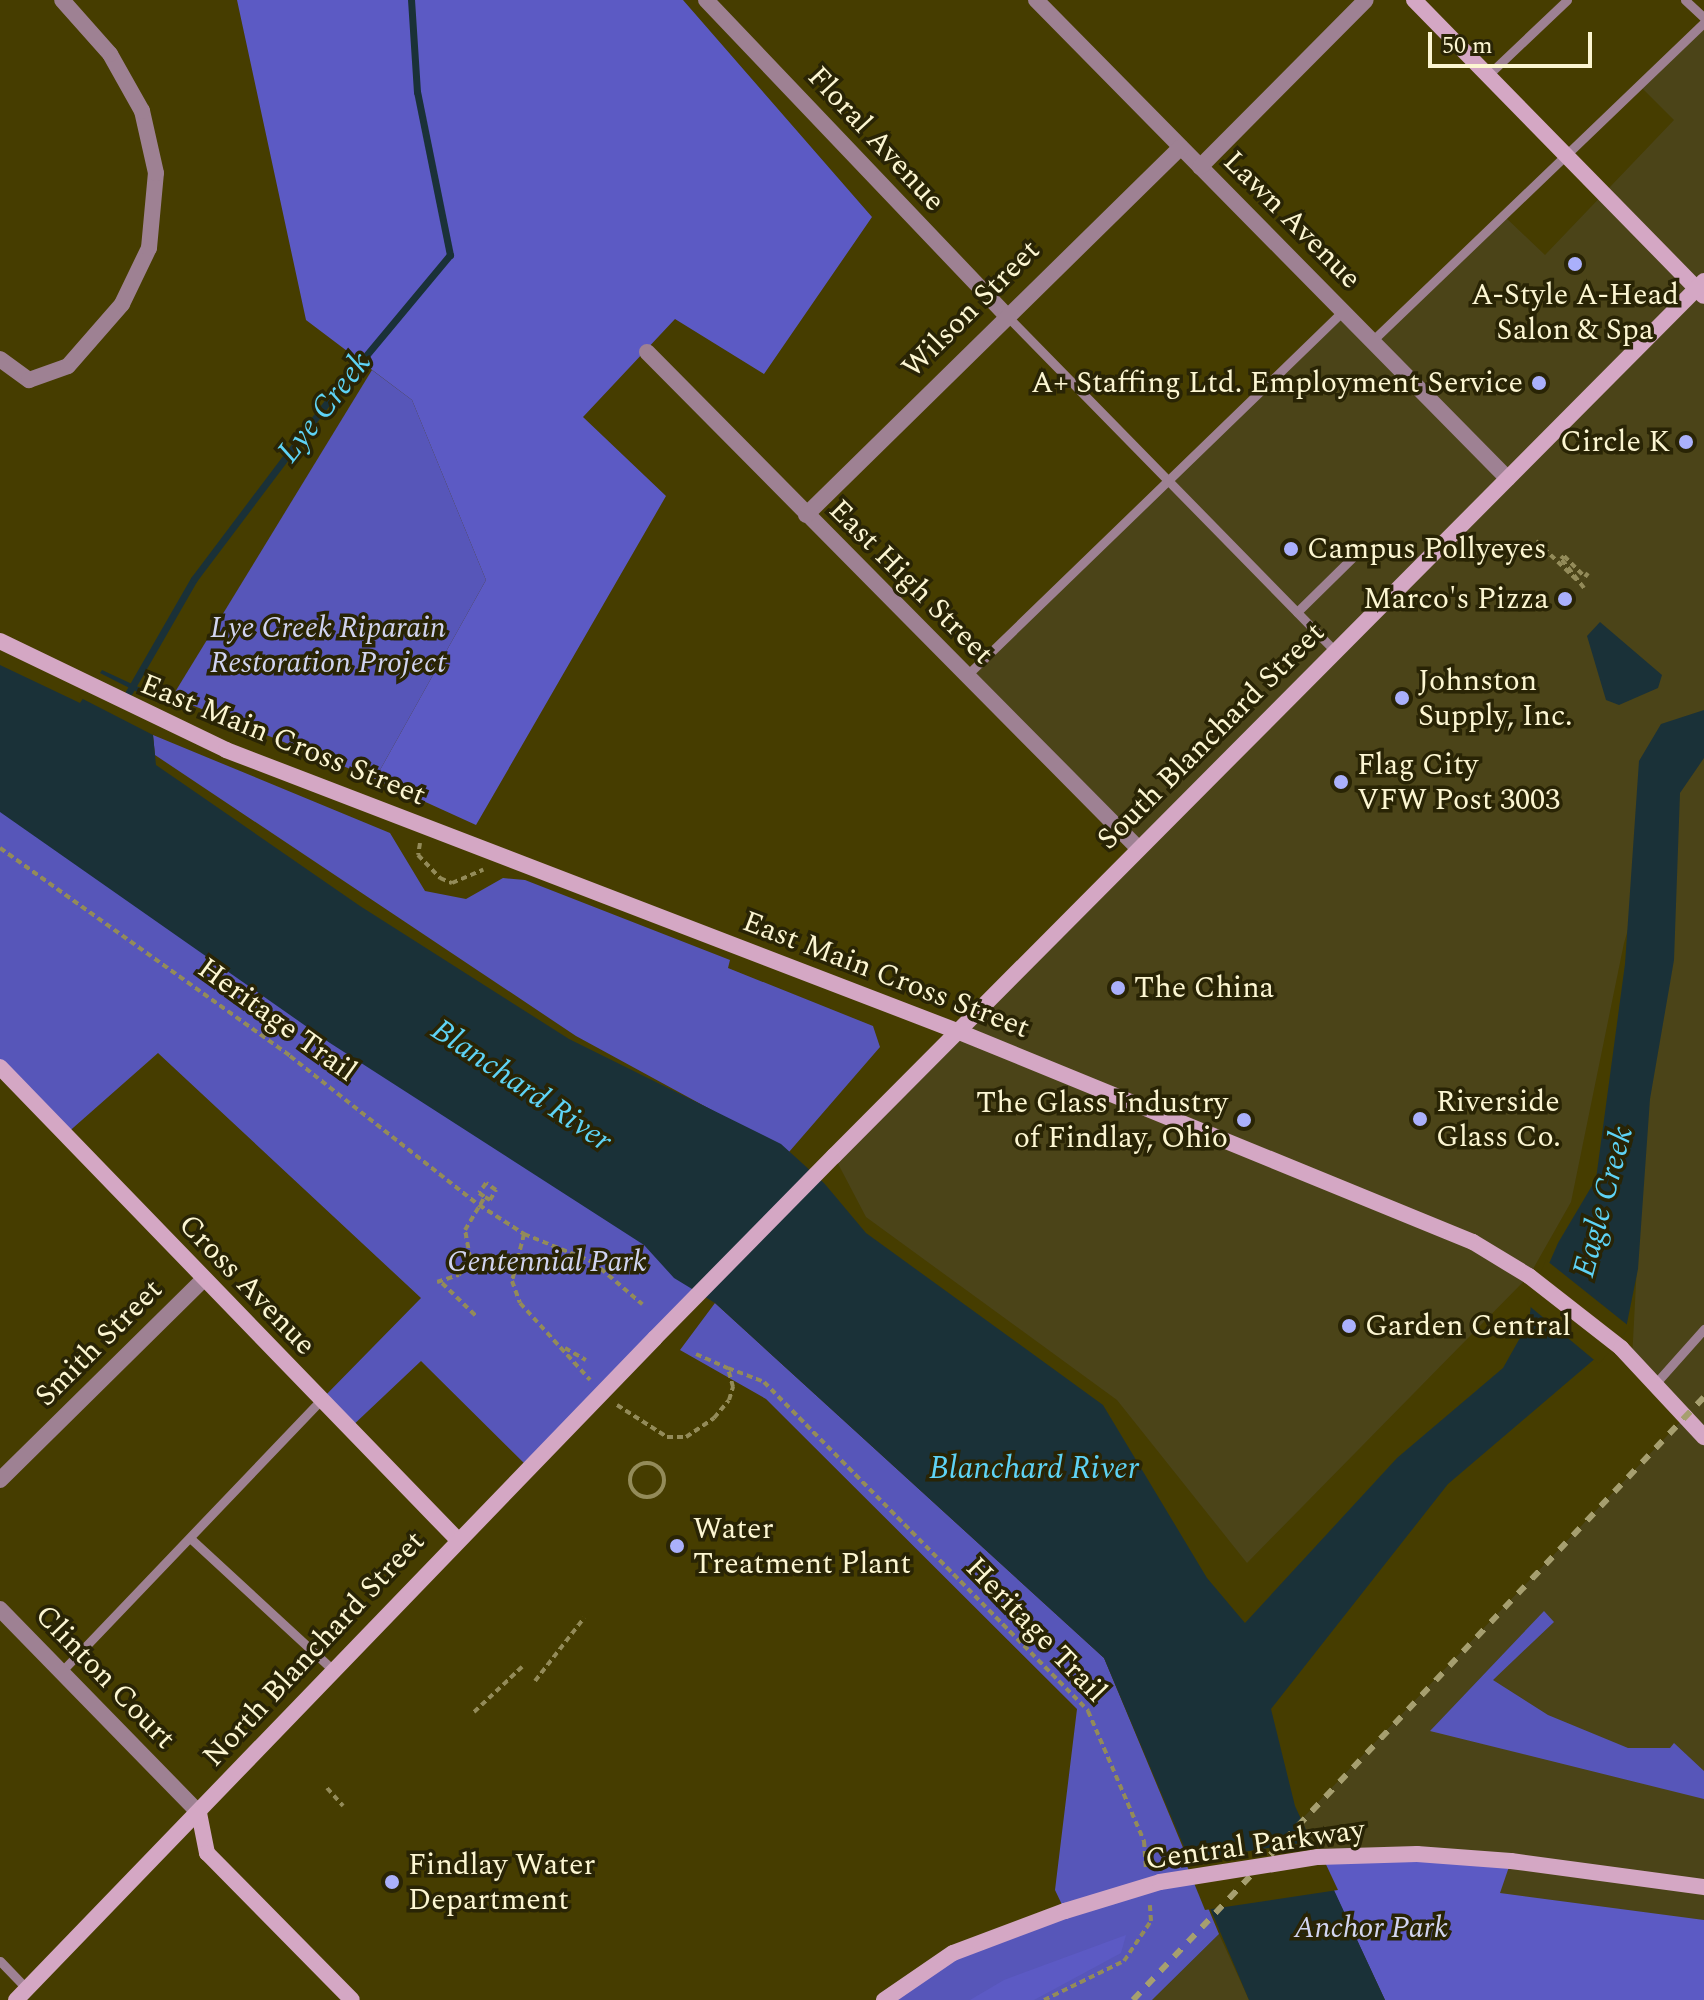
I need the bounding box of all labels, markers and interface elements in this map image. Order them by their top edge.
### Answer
scale bar [1432,16,1596,66]
text: 50 m [1442,28,1493,64]
street label: Floral Avenue [800,59,952,219]
street label: Lawn Avenue [1216,144,1368,296]
street label: Wilson Street [895,233,1047,385]
marker: A-Style A-Head Salon & Spa [1566,255,1584,273]
place label: A-Style A-Head Salon & Spa [1471,277,1679,348]
water label: Lye Creek [270,345,380,471]
place label: A+ Staffing Ltd. Employment Service [1031,365,1523,401]
marker: A+ Staffing Ltd. Employment Service [1530,374,1548,392]
place label: Circle K [1560,424,1670,460]
marker: Circle K [1677,433,1695,451]
street label: East High Street [821,492,1001,672]
place label: Campus Pollyeyes [1307,531,1547,567]
marker: Campus Pollyeyes [1282,540,1300,558]
place label: Marco's Pizza [1363,581,1549,617]
marker: Marco's Pizza [1556,590,1574,608]
park label: Lye Creek Riparain Restoration Project [210,610,446,680]
street label: South Blanchard Street [1090,615,1332,857]
place label: Johnston Supply, Inc. [1418,663,1573,734]
street label: East Main Cross Street [135,666,431,814]
marker: Johnston Supply, Inc. [1393,689,1411,707]
place label: Flag City VFW Post 3003 [1357,747,1560,818]
marker: Flag City VFW Post 3003 [1332,773,1350,791]
street label: East Main Cross Street [737,904,1035,1046]
street label: Heritage Trail [190,950,364,1090]
place label: The China [1134,970,1274,1006]
marker: The China [1109,979,1127,997]
water label: Blanchard River [423,1011,619,1161]
place label: Riverside Glass Co. [1436,1084,1561,1154]
place label: The Glass Industry of Findlay, Ohio [976,1085,1228,1156]
marker: Riverside Glass Co. [1411,1110,1429,1128]
marker: The Glass Industry of Findlay, Ohio [1235,1111,1253,1129]
water label: Eagle Creek [1565,1122,1643,1282]
street label: Cross Avenue [171,1207,323,1363]
park label: Centennial Park [447,1244,647,1280]
street label: Smith Street [28,1272,170,1414]
place label: Garden Central [1365,1308,1571,1344]
marker: Garden Central [1340,1317,1358,1335]
water label: Blanchard River [929,1450,1139,1488]
place label: Water Treatment Plant [693,1511,911,1582]
street label: North Blanchard Street [195,1524,433,1774]
marker: Water Treatment Plant [668,1537,686,1555]
street label: Heritage Trail [958,1550,1114,1710]
street label: Clinton Court [27,1597,183,1757]
street label: Central Parkway [1143,1812,1367,1878]
place label: Findlay Water Department [408,1847,596,1918]
marker: Findlay Water Department [383,1873,401,1891]
park label: Anchor Park [1294,1910,1448,1946]

